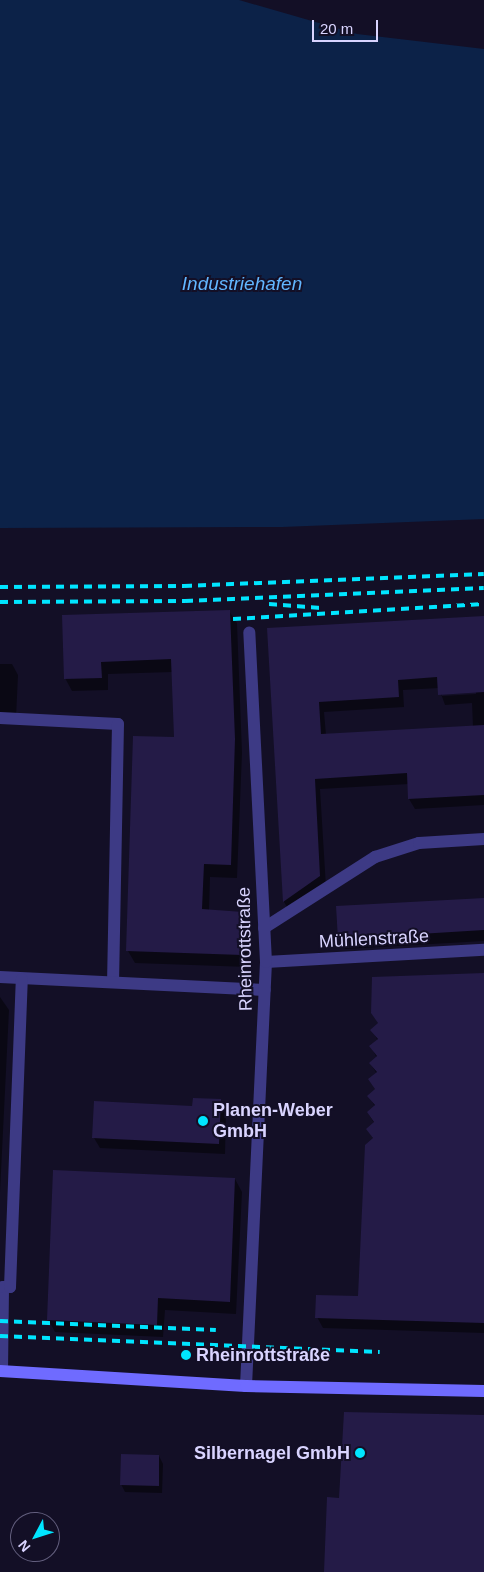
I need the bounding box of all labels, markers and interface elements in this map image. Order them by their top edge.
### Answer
scale bar [314,10,380,42]
text: 20 m [320,20,353,37]
water label: Industriehafen [182,273,302,295]
street label: Rheinrottstraße [233,887,257,1011]
street label: Mühlenstraße [318,925,430,953]
place label: Planen-Weber GmbH [213,1100,333,1142]
marker: Planen-Weber GmbH [197,1115,209,1127]
place label: Rheinrottstraße [196,1344,330,1366]
marker: Rheinrottstraße [180,1349,192,1361]
place label: Silbernagel GmbH [194,1442,350,1464]
marker: Silbernagel GmbH [354,1447,366,1459]
north arrow [10,1512,60,1562]
text: N [15,1537,34,1555]

